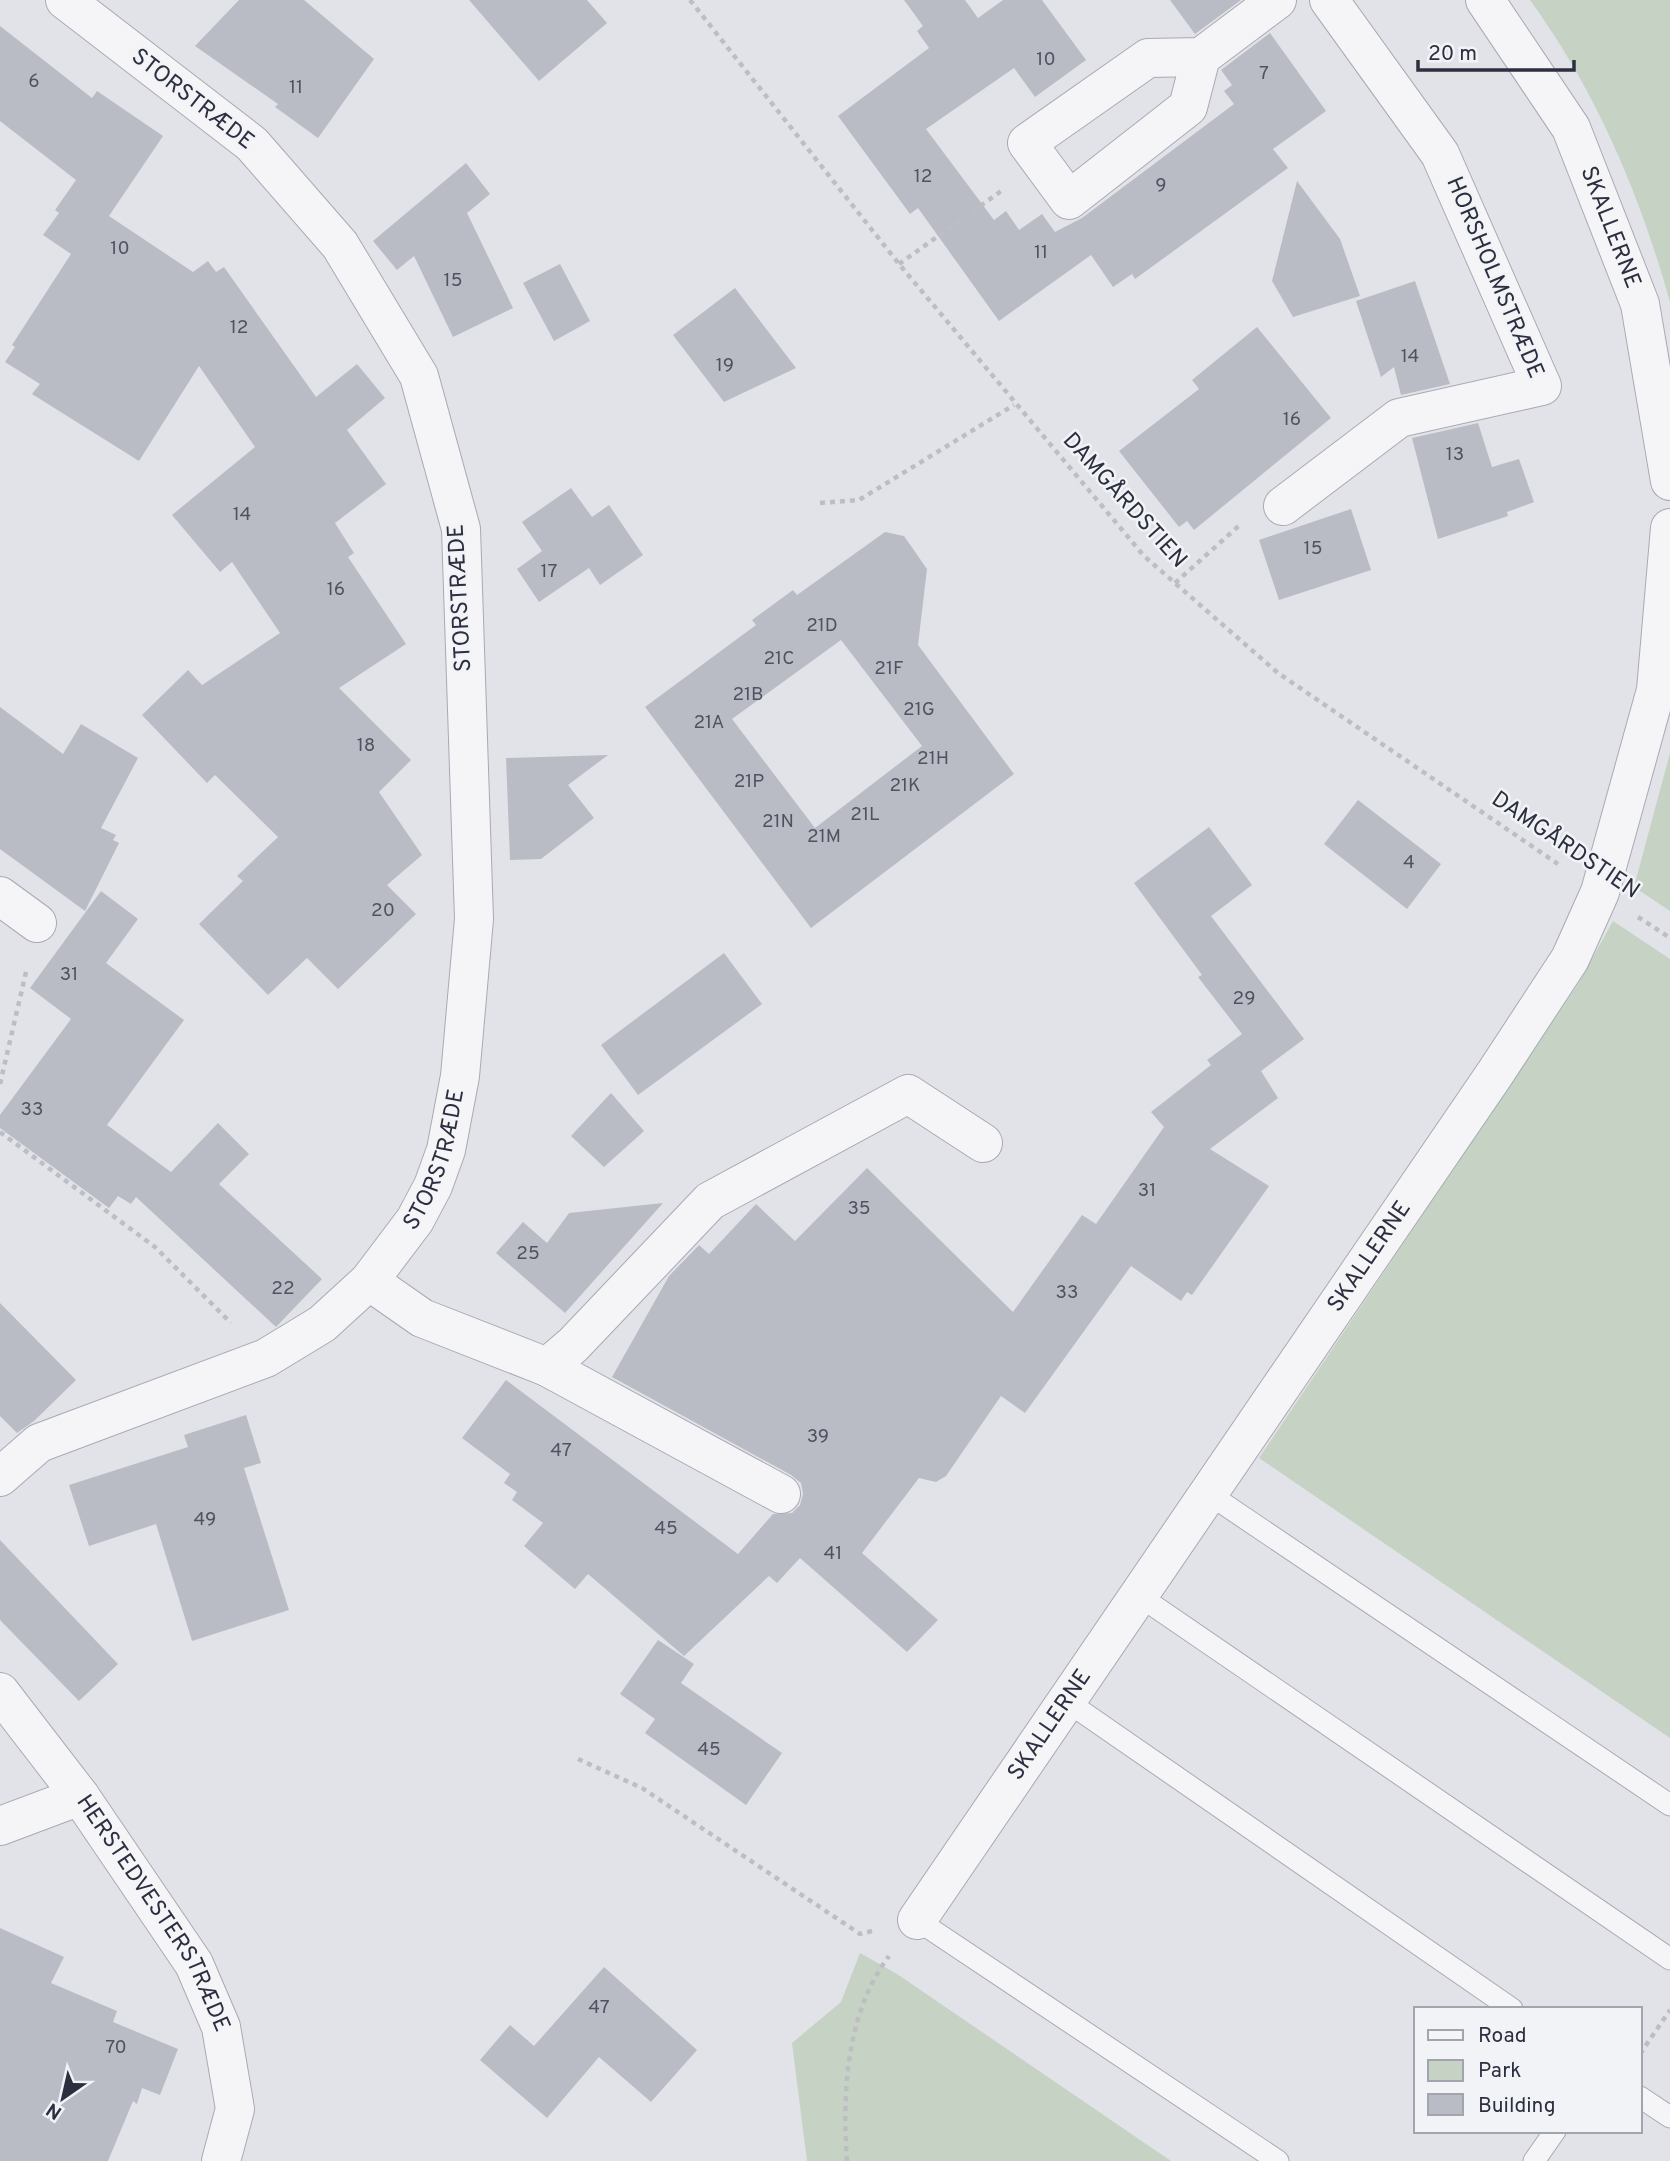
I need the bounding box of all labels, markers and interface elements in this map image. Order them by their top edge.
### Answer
scale bar [1418,28,1574,72]
text: 20 m [1428,41,1477,68]
street label: STORSTRÆDE [125,43,259,157]
house number: 10 [1036,48,1056,72]
house number: 7 [1259,62,1269,86]
house number: 6 [28,70,40,94]
house number: 11 [289,76,303,100]
street label: SKALLERNE [1573,162,1647,293]
house number: 12 [914,165,932,189]
street label: HORSHOLMSTRÆDE [1438,173,1550,383]
house number: 9 [1155,174,1167,198]
house number: 10 [110,237,130,261]
house number: 11 [1034,241,1048,265]
house number: 15 [444,269,462,293]
house number: 12 [230,316,248,340]
house number: 14 [1401,345,1419,369]
house number: 19 [716,354,734,378]
house number: 16 [1283,408,1301,432]
street label: DAMGÅRDSTIEN [1055,426,1193,575]
house number: 13 [1446,443,1464,467]
house number: 14 [233,503,251,527]
street label: STORSTRÆDE [443,523,479,673]
house number: 15 [1304,537,1322,561]
house number: 17 [541,560,558,584]
house number: 16 [327,578,345,602]
house number: 21D [806,614,838,638]
house number: 21C [763,647,795,671]
house number: 21F [874,657,904,681]
house number: 21B [732,683,764,707]
house number: 21G [903,698,935,722]
house number: 21A [693,711,725,735]
house number: 18 [357,734,375,758]
house number: 21H [917,747,949,771]
house number: 21P [734,770,764,794]
house number: 21K [889,774,921,798]
street label: DAMGÅRDSTIEN [1485,785,1645,906]
house number: 21L [850,803,880,827]
house number: 21N [762,810,794,834]
house number: 21M [807,825,841,849]
house number: 4 [1403,851,1415,875]
house number: 20 [371,899,395,923]
house number: 31 [60,963,78,987]
house number: 29 [1233,987,1255,1011]
street label: STORSTRÆDE [397,1087,472,1237]
house number: 33 [21,1098,43,1122]
house number: 31 [1138,1179,1156,1203]
street label: SKALLERNE [1322,1196,1418,1318]
house number: 35 [847,1197,871,1221]
house number: 25 [516,1242,540,1266]
house number: 22 [271,1277,295,1301]
house number: 33 [1056,1281,1078,1305]
house number: 39 [807,1425,829,1449]
house number: 47 [550,1439,572,1463]
house number: 49 [194,1508,216,1532]
house number: 45 [654,1517,678,1541]
house number: 41 [824,1542,842,1566]
street label: SKALLERNE [1002,1664,1098,1786]
house number: 45 [697,1738,721,1762]
street label: HERSTEDVESTERSTRÆDE [69,1789,236,2036]
house number: 47 [588,1996,610,2020]
legend [1414,2007,1642,2133]
text: Road [1478,2023,1527,2050]
house number: 70 [105,2036,127,2060]
text: Park [1478,2058,1521,2085]
north arrow [28,2063,98,2133]
text: Building [1478,2093,1556,2120]
text: N [42,2097,67,2124]

